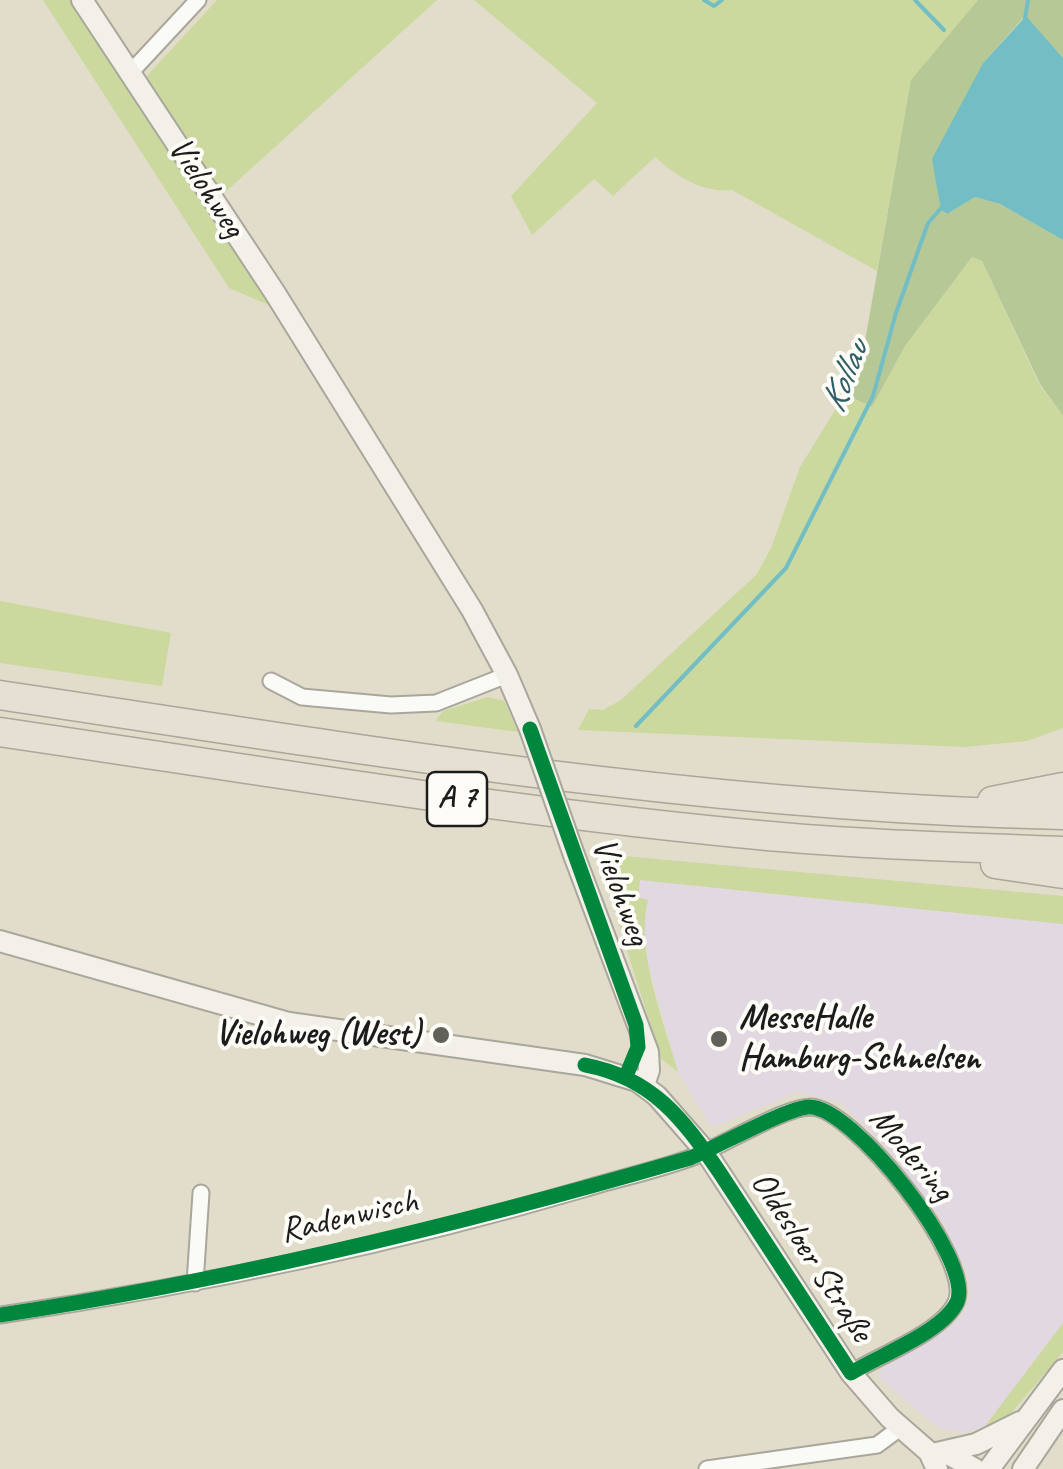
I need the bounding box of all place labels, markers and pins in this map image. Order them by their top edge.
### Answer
place label: MesseHalle Hamburg-Schnelsen [739,998,980,1080]
place label: Vielohweg (West) [215,1014,421,1056]
marker: Vielohweg (West) [430,1024,452,1046]
marker: MesseHalle Hamburg-Schnelsen [708,1028,730,1050]

